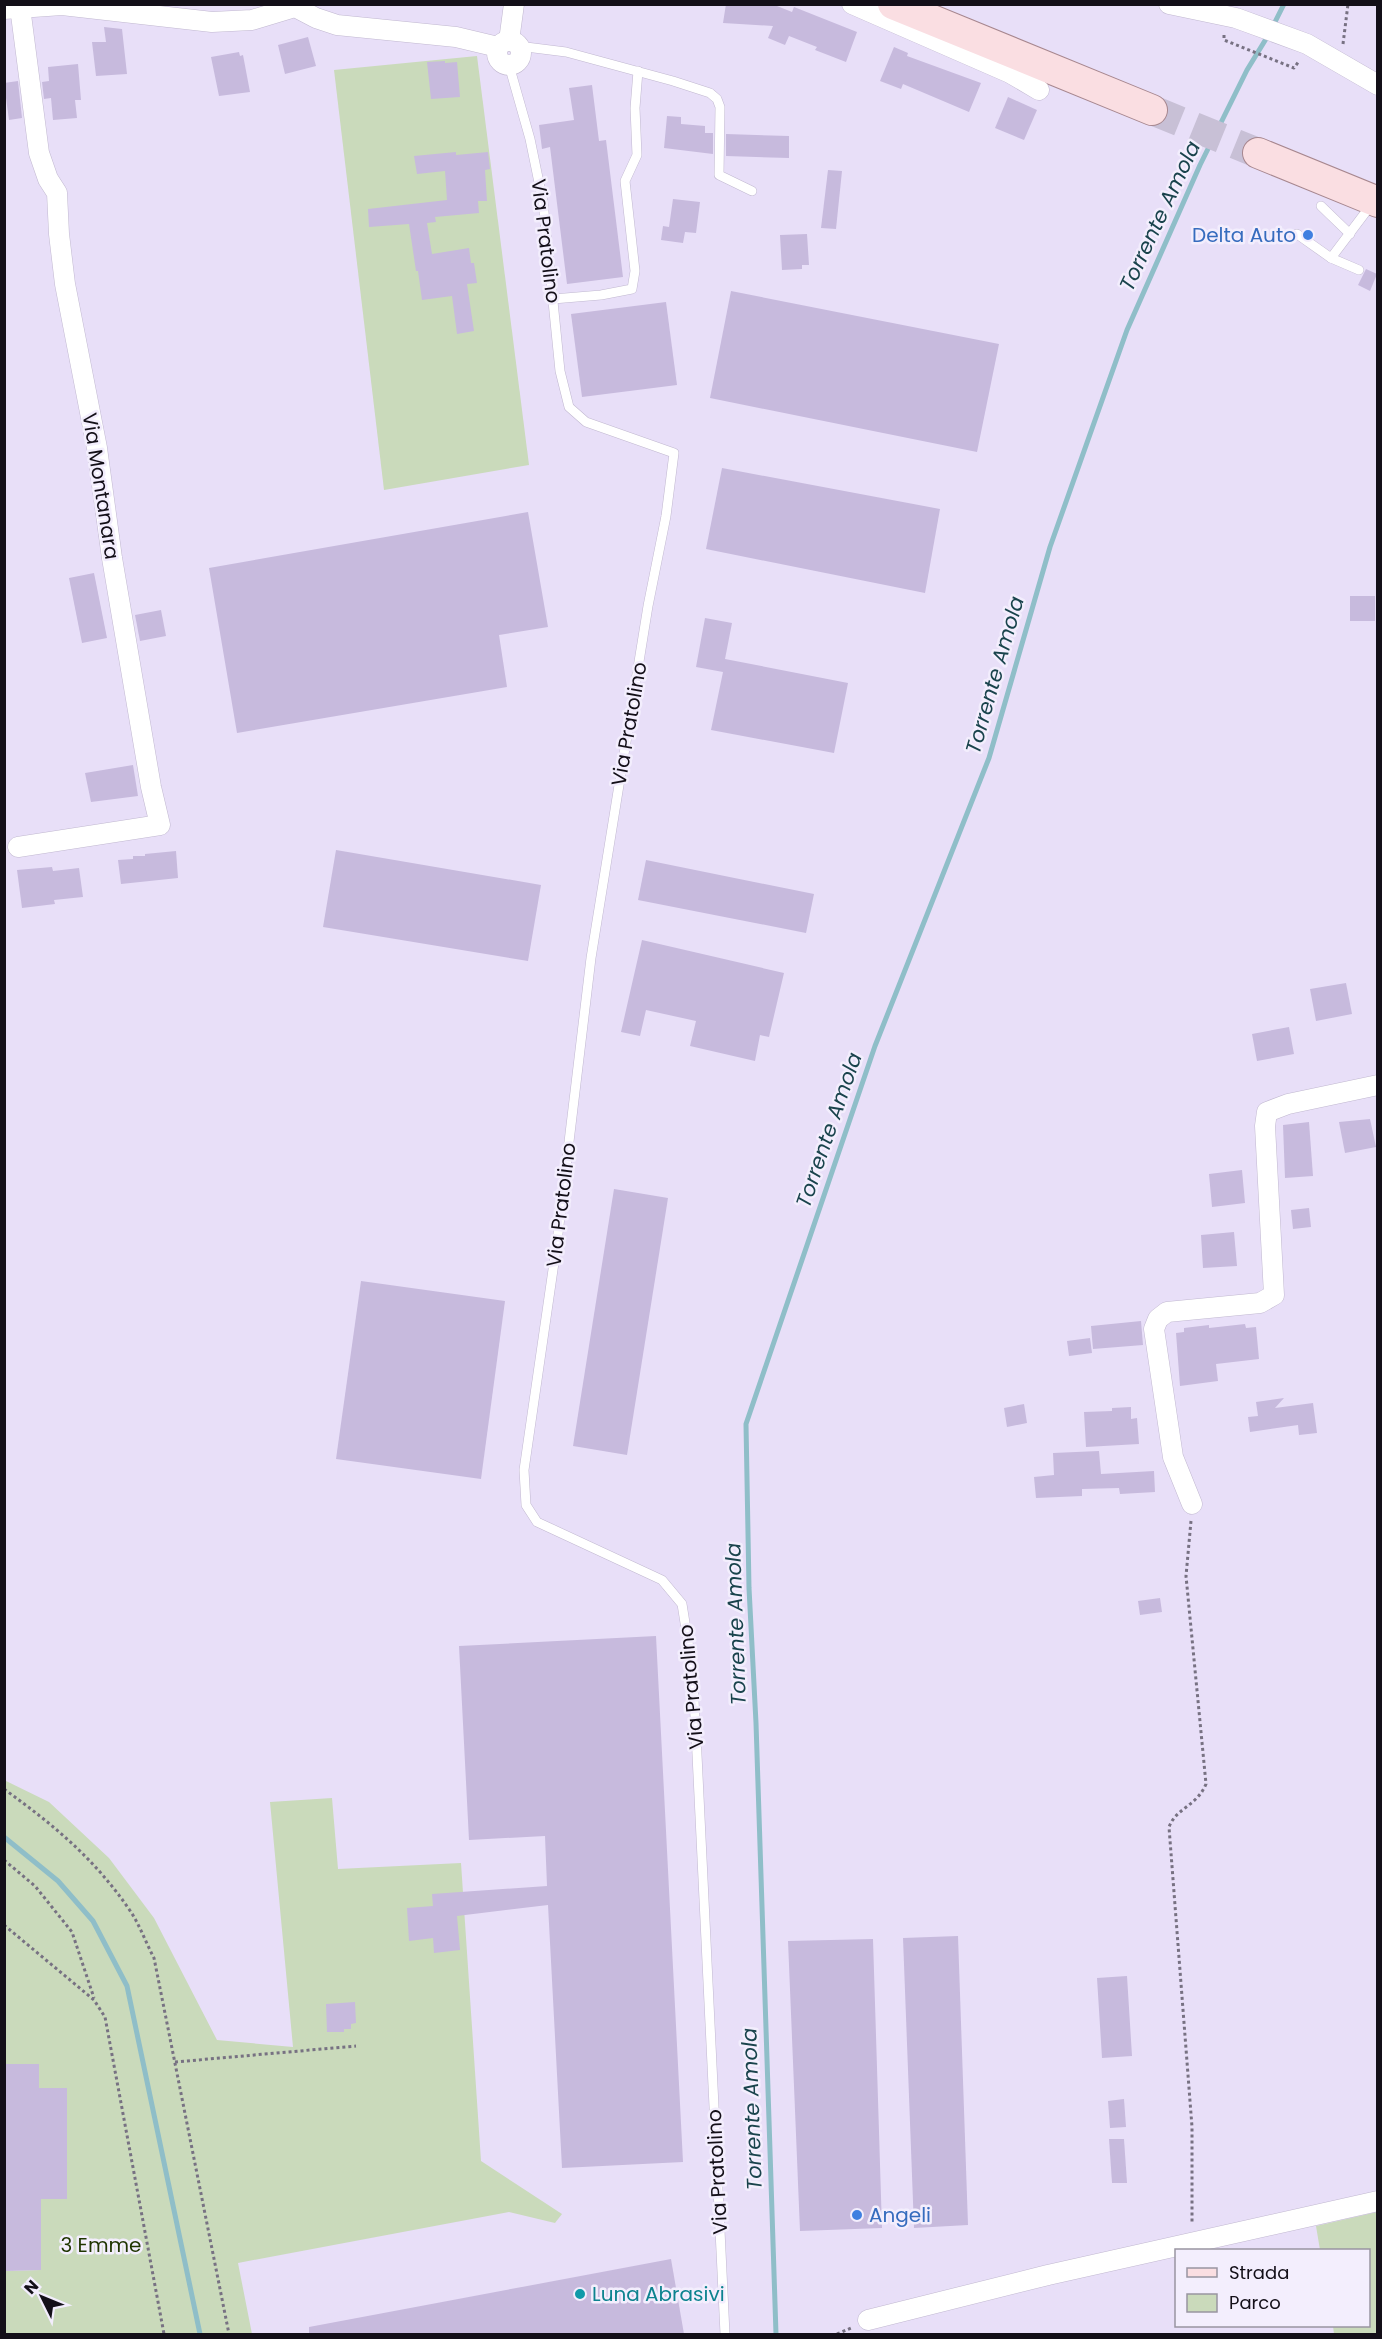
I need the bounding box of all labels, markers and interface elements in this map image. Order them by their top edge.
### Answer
water label: Torrente Amola [1112,136,1207,296]
street label: Via Pratolino [524,177,568,305]
place label: Delta Auto [1192,221,1296,249]
marker: Delta Auto [1301,228,1315,242]
street label: Via Montanara [76,411,126,561]
water label: Torrente Amola [958,593,1031,757]
street label: Via Pratolino [604,660,654,788]
water label: Torrente Amola [788,1048,869,1211]
street label: Via Pratolino [539,1141,583,1269]
water label: Torrente Amola [718,1542,753,1706]
street label: Via Pratolino [672,1623,710,1751]
water label: Torrente Amola [734,2027,769,2191]
street label: Via Pratolino [700,2109,734,2235]
place label: Angeli [869,2201,931,2229]
marker: Angeli [850,2208,864,2222]
park label: 3 Emme [61,2231,141,2259]
legend [1175,2249,1370,2327]
text: Strada [1229,2260,1289,2285]
north arrow [12,2267,72,2327]
text: N [19,2275,44,2299]
place label: Luna Abrasivi [592,2280,725,2308]
marker: Luna Abrasivi [573,2287,587,2301]
text: Parco [1229,2290,1281,2315]

